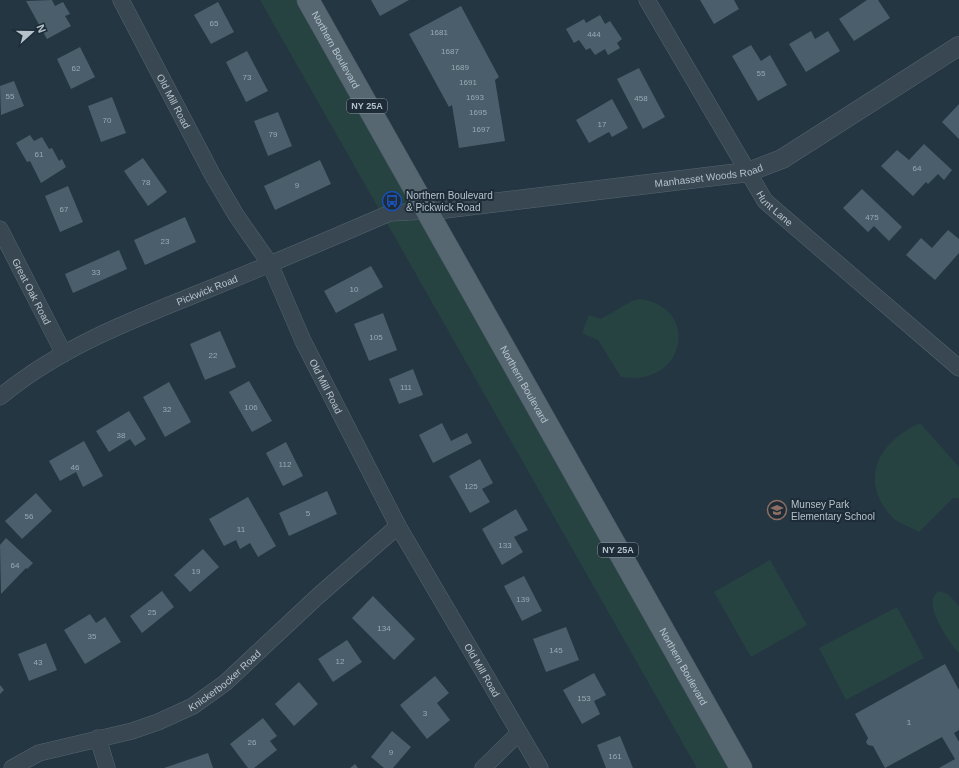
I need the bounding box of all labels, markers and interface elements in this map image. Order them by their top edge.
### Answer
street label: Northern Boulevard [310,9,362,90]
north arrow [12,12,52,52]
house number: 65 [210,19,219,28]
text: N [34,23,48,34]
house number: 1681 [430,28,448,37]
house number: 444 [587,30,601,39]
house number: 1687 [441,47,459,56]
house number: 1689 [451,63,469,72]
house number: 62 [72,64,81,73]
house number: 55 [757,69,766,78]
street label: Old Mill Road [155,72,193,130]
house number: 73 [243,73,252,82]
house number: 1691 [459,78,477,87]
house number: 55 [6,92,15,101]
house number: 1693 [466,93,484,102]
house number: 458 [634,94,648,103]
road number: NY 25A [347,99,387,113]
house number: 1695 [469,108,487,117]
house number: 70 [103,116,112,125]
house number: 17 [598,120,607,129]
house number: 1697 [472,125,490,134]
house number: 79 [269,130,278,139]
house number: 61 [35,150,44,159]
street label: Manhasset Woods Road [654,161,764,189]
house number: 64 [913,164,922,173]
house number: 78 [142,178,151,187]
house number: 9 [295,181,300,190]
street label: Hunt Lane [755,189,795,228]
bus stop icon: Northern Boulevard & Pickwick Road [381,190,403,212]
place label: Northern Boulevard & Pickwick Road [406,190,493,213]
house number: 67 [60,205,69,214]
house number: 475 [865,213,879,222]
house number: 23 [161,237,170,246]
street label: Great Oak Road [10,256,53,326]
house number: 33 [92,268,101,277]
street label: Pickwick Road [175,273,239,307]
house number: 10 [350,285,359,294]
house number: 105 [369,333,383,342]
street label: Northern Boulevard [498,344,551,425]
house number: 22 [209,351,218,360]
street label: Old Mill Road [308,357,345,415]
house number: 111 [400,383,413,392]
house number: 106 [244,403,258,412]
house number: 32 [163,405,172,414]
house number: 38 [117,431,126,440]
house number: 112 [279,460,292,469]
house number: 46 [71,463,80,472]
house number: 125 [464,482,478,491]
school or university icon: Munsey Park Elementary School [766,499,788,521]
place label: Munsey Park Elementary School [791,499,875,522]
house number: 5 [306,509,311,518]
house number: 56 [25,512,34,521]
house number: 11 [237,525,246,534]
house number: 133 [498,541,512,550]
road number: NY 25A [598,543,638,557]
house number: 64 [11,561,20,570]
house number: 19 [192,567,201,576]
house number: 139 [516,595,530,604]
house number: 25 [148,608,157,617]
house number: 134 [377,624,391,633]
street label: Northern Boulevard [658,626,710,707]
house number: 35 [88,632,97,641]
street label: Old Mill Road [462,641,502,699]
house number: 145 [549,646,563,655]
street label: Knickerbocker Road [187,647,262,713]
house number: 12 [336,657,345,666]
house number: 43 [34,658,43,667]
house number: 153 [577,694,591,703]
house number: 3 [423,709,428,718]
house number: 1 [907,718,912,727]
house number: 26 [248,738,257,747]
house number: 9 [389,748,394,757]
house number: 161 [608,752,622,761]

